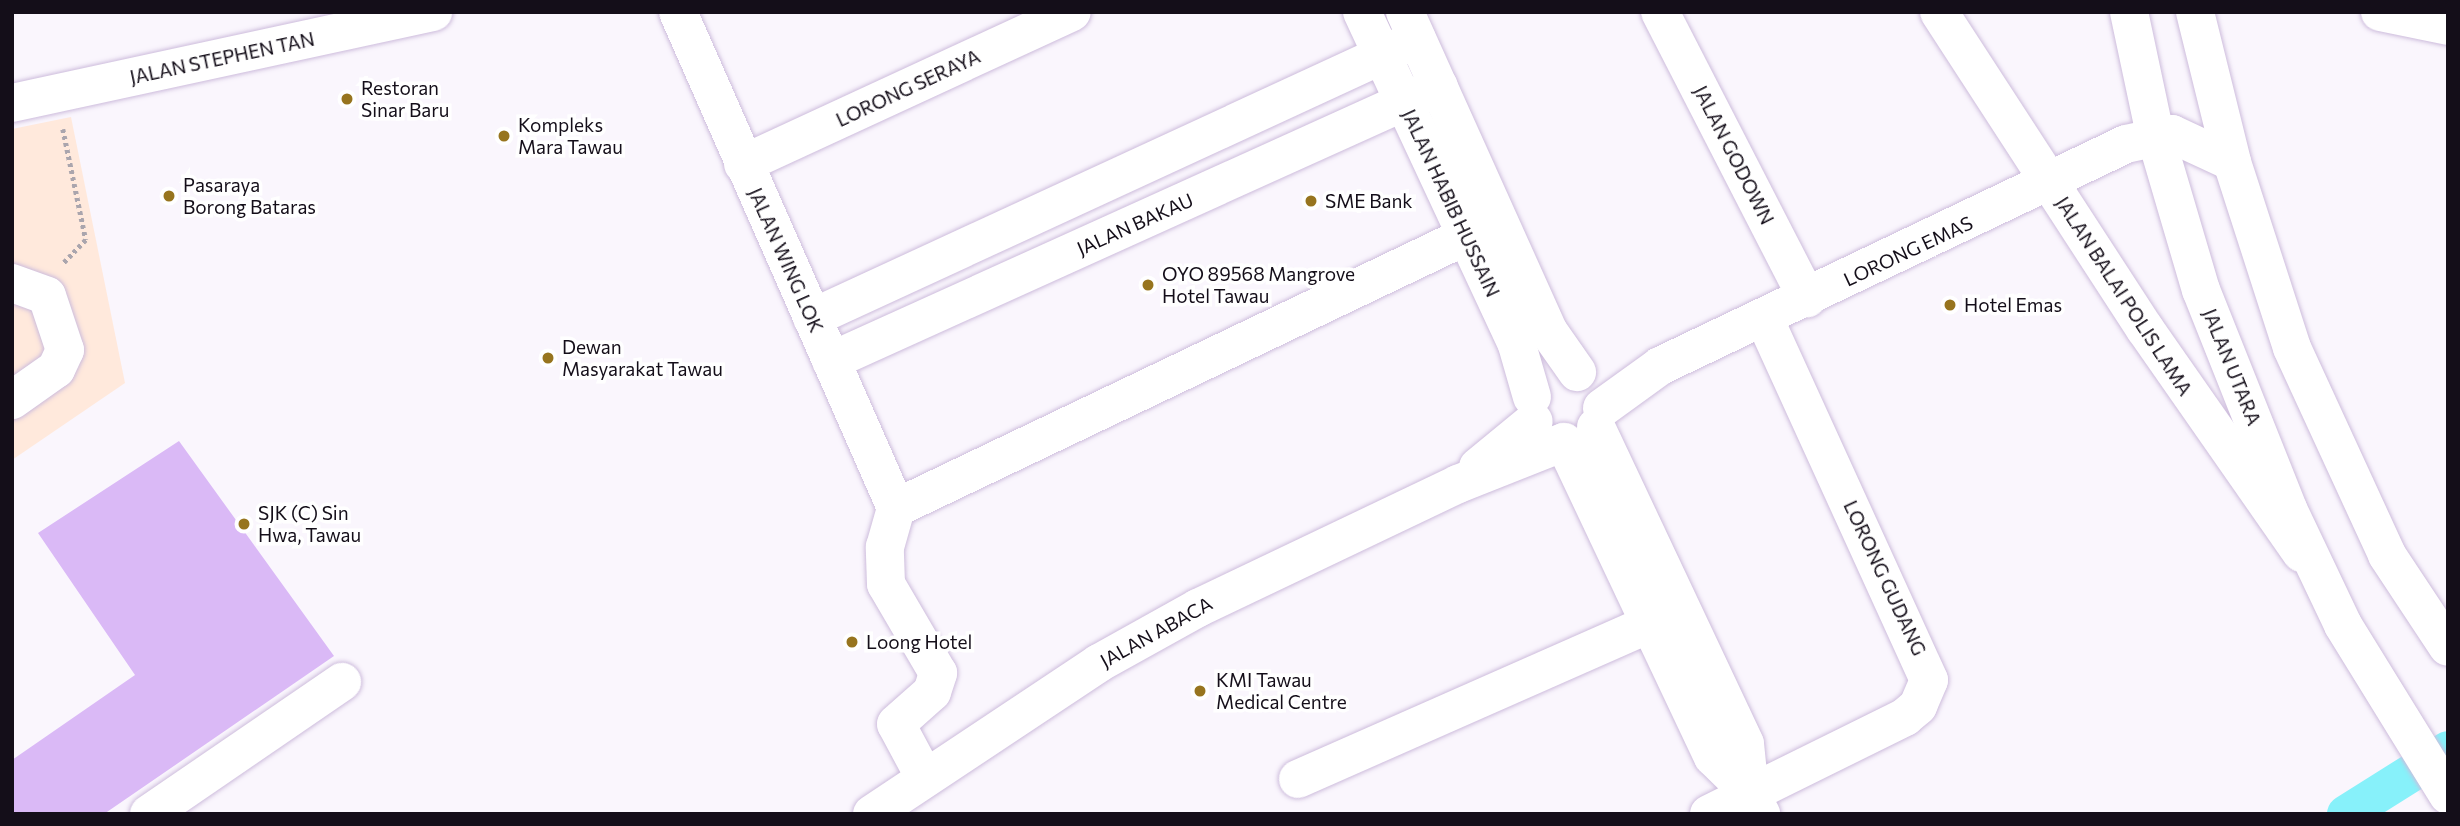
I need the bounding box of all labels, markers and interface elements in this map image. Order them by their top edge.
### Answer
street label: JALAN STEPHEN TAN [128,27,316,89]
street label: LORONG SERAYA [832,45,984,131]
place label: Restoran Sinar Baru [361,77,449,121]
street label: JALAN GODOWN [1689,82,1779,228]
marker: Restoran Sinar Baru [339,91,355,107]
street label: JALAN HABIB HUSSAIN [1397,105,1505,301]
place label: Kompleks Mara Tawau [518,114,623,158]
marker: Kompleks Mara Tawau [496,128,512,144]
place label: Pasaraya Borong Bataras [183,174,316,218]
street label: JALAN WING LOK [744,184,828,336]
marker: Pasaraya Borong Bataras [161,188,177,204]
street label: JALAN BAKAU [1073,188,1197,260]
place label: SME Bank [1325,190,1413,212]
street label: JALAN BALAI POLIS LAMA [2051,192,2197,400]
marker: SME Bank [1303,193,1319,209]
street label: LORONG EMAS [1840,211,1976,291]
place label: OYO 89568 Mangrove Hotel Tawau [1162,263,1355,307]
marker: OYO 89568 Mangrove Hotel Tawau [1140,277,1156,293]
place label: Hotel Emas [1964,294,2062,316]
marker: Hotel Emas [1942,297,1958,313]
street label: JALAN UTARA [2198,305,2266,429]
place label: Dewan Masyarakat Tawau [562,336,723,380]
marker: Dewan Masyarakat Tawau [540,350,556,366]
street label: LORONG GUDANG [1839,497,1931,659]
place label: SJK (C) Sin Hwa, Tawau [258,502,361,546]
marker: SJK (C) Sin Hwa, Tawau [236,516,252,532]
street label: JALAN ABACA [1096,592,1216,672]
place label: Loong Hotel [866,631,972,653]
marker: Loong Hotel [844,634,860,650]
place label: KMI Tawau Medical Centre [1216,669,1347,713]
marker: KMI Tawau Medical Centre [1190,681,1210,701]

